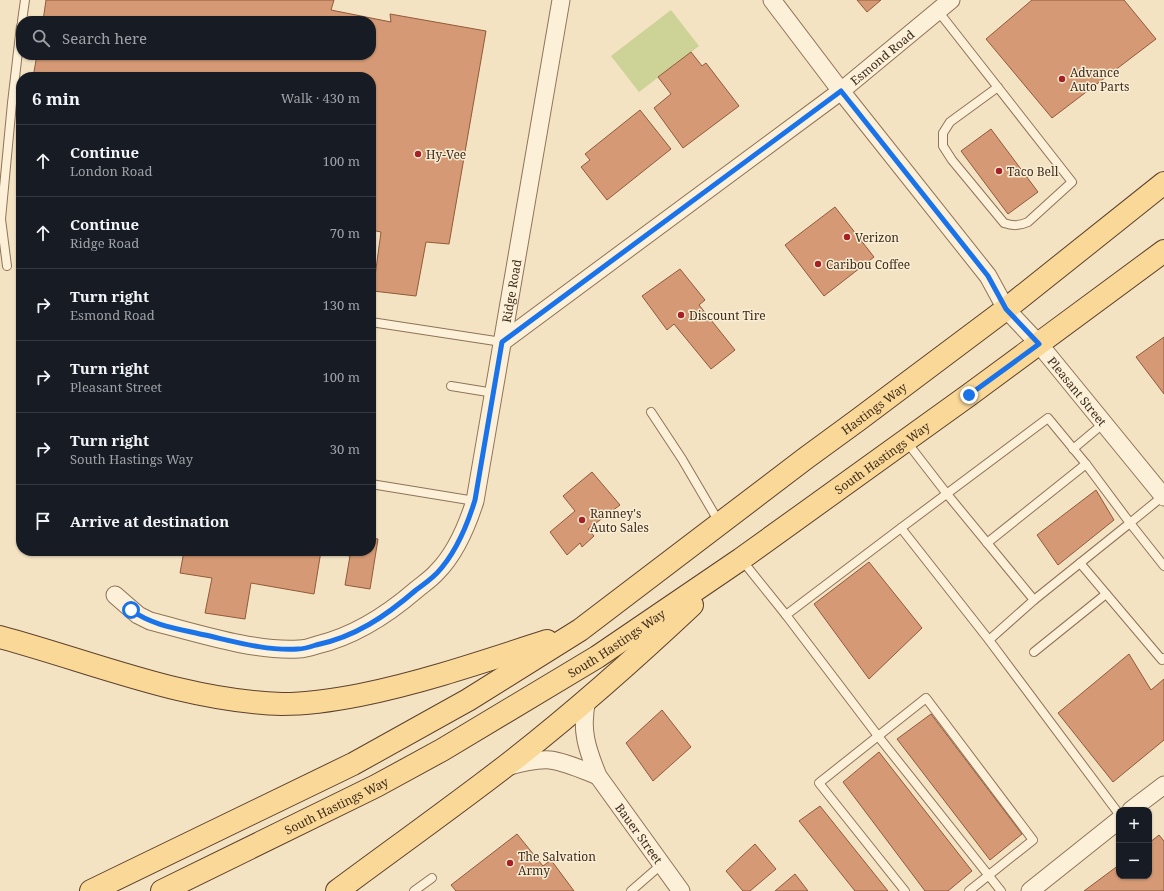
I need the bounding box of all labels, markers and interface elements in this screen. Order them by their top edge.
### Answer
search box [16,16,376,60]
street label: Esmond Road [846,25,918,89]
icon: search [30,27,52,49]
text: Search here [62,28,147,48]
place label: Advance Auto Parts [1070,64,1129,95]
marker: Advance Auto Parts [1057,74,1067,84]
text: 6 min [32,87,80,110]
text: Walk · 430 m [281,89,360,107]
text: Continue [70,142,139,162]
place label: Hy-Vee [426,146,466,163]
marker: Hy-Vee [413,149,423,159]
icon: ahead [32,150,54,172]
text: 100 m [323,152,360,170]
text: London Road [70,162,153,180]
place label: Taco Bell [1007,163,1059,180]
marker: Taco Bell [994,166,1004,176]
text: Continue [70,214,139,234]
icon: ahead [32,222,54,244]
text: 70 m [330,224,360,242]
place label: Verizon [855,229,899,246]
marker: Verizon [842,232,852,242]
text: Ridge Road [70,234,139,252]
place label: Caribou Coffee [826,256,910,273]
street label: Ridge Road [497,257,525,324]
marker: Caribou Coffee [813,259,823,269]
text: Turn right [70,286,149,306]
icon: right [32,294,54,316]
text: 130 m [323,296,360,314]
text: Esmond Road [70,306,155,324]
place label: Discount Tire [689,307,766,324]
marker: Discount Tire [676,310,686,320]
street label: Pleasant Street [1044,353,1111,429]
text: Turn right [70,358,149,378]
icon: right [32,366,54,388]
text: 100 m [323,368,360,386]
text: Pleasant Street [70,378,162,396]
street label: Hastings Way [838,378,910,438]
route end [960,386,978,404]
street label: South Hastings Way [831,417,933,498]
text: Turn right [70,430,149,450]
icon: right [32,438,54,460]
text: 30 m [330,440,360,458]
text: South Hastings Way [70,450,193,468]
place label: Ranney's Auto Sales [590,505,649,536]
icon: arrive [32,510,54,532]
text: Arrive at destination [70,511,229,531]
marker: Ranney's Auto Sales [577,515,587,525]
route start [122,601,140,619]
street label: South Hastings Way [564,605,669,681]
street label: South Hastings Way [281,772,391,838]
street label: Bauer Street [612,800,667,867]
map controls [1116,807,1152,879]
button: + [1116,807,1152,843]
button: − [1116,843,1152,879]
place label: The Salvation Army [518,848,596,879]
marker: The Salvation Army [505,858,515,868]

